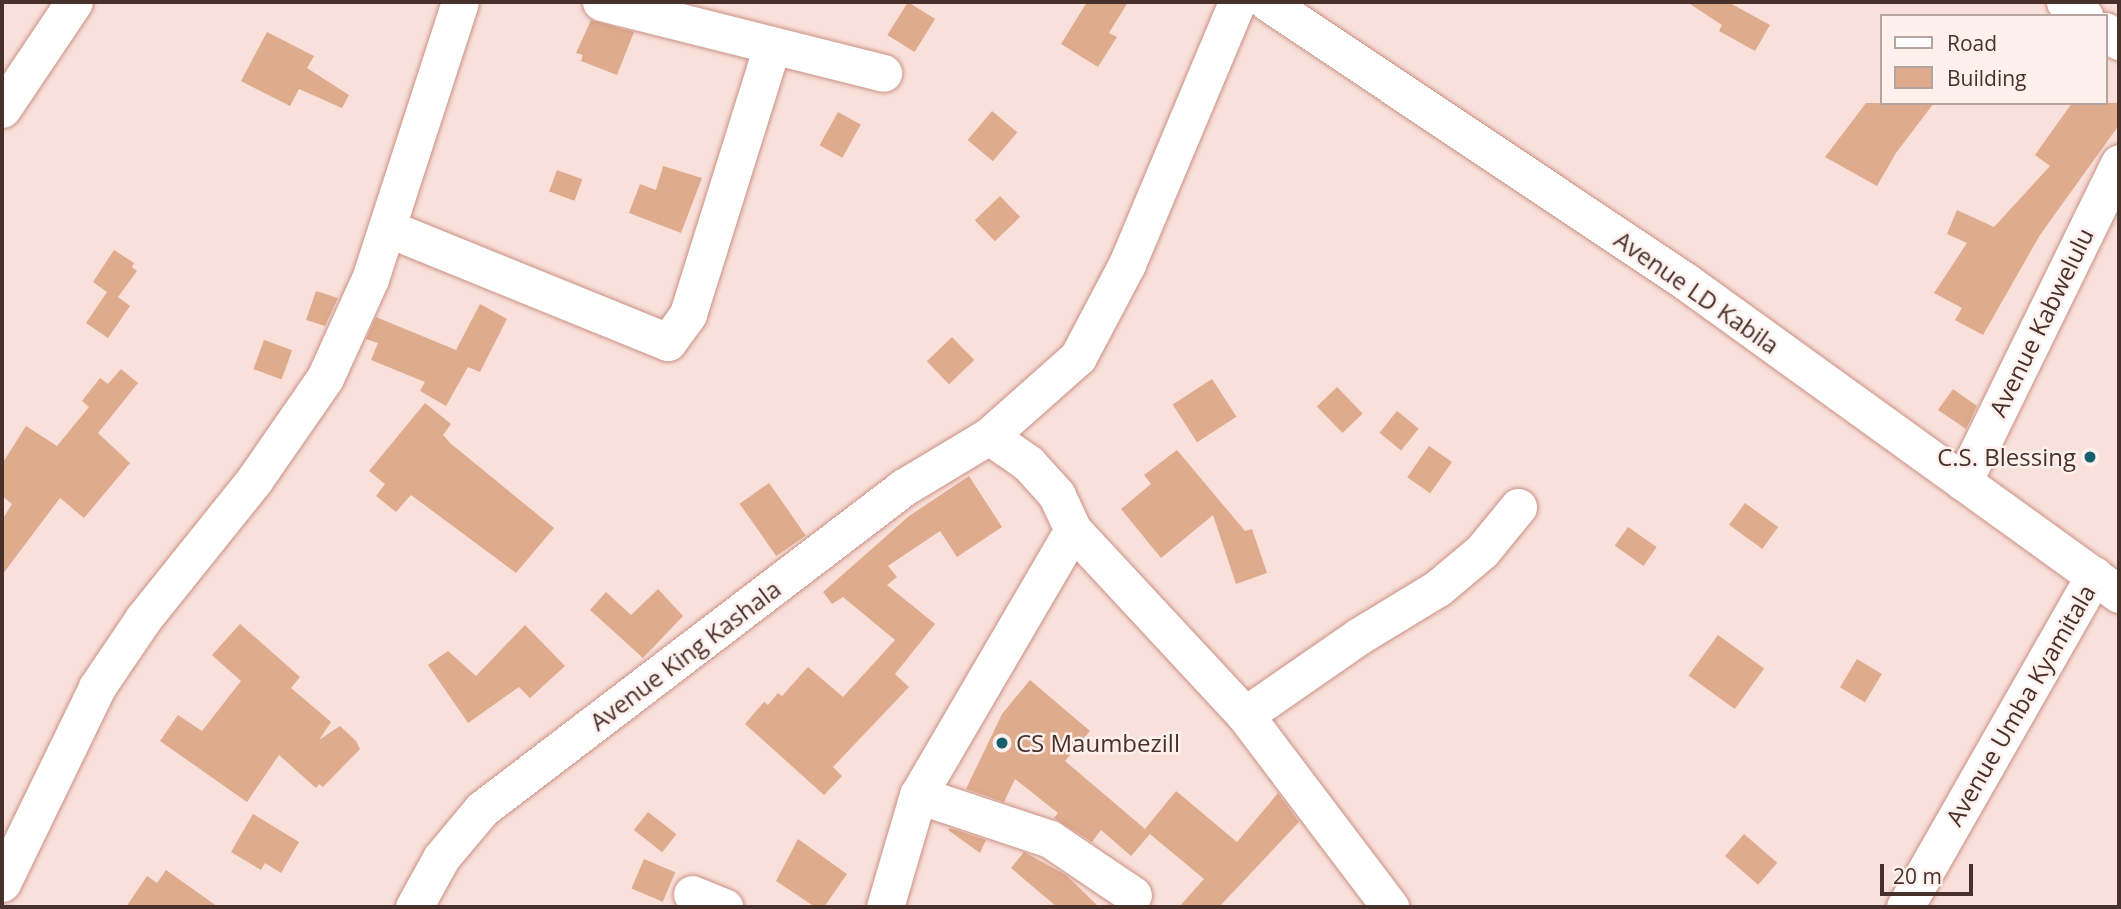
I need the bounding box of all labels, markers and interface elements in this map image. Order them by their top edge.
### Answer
legend [1880,14,2107,105]
text: Road [1947,29,1997,57]
text: Building [1947,64,2026,92]
street label: Avenue Kabwelulu [1983,223,2099,421]
street label: Avenue LD Kabila [1609,225,1785,359]
place label: C.S. Blessing [1937,443,2076,471]
marker: C.S. Blessing [2082,449,2098,465]
street label: Avenue King Kashala [584,574,786,736]
street label: Avenue Umba Kyamitala [1939,579,2101,831]
place label: CS Maumbezill [1016,729,1180,757]
marker: CS Maumbezill [994,735,1010,751]
scale bar [1883,850,1976,894]
text: 20 m [1893,862,1942,890]

